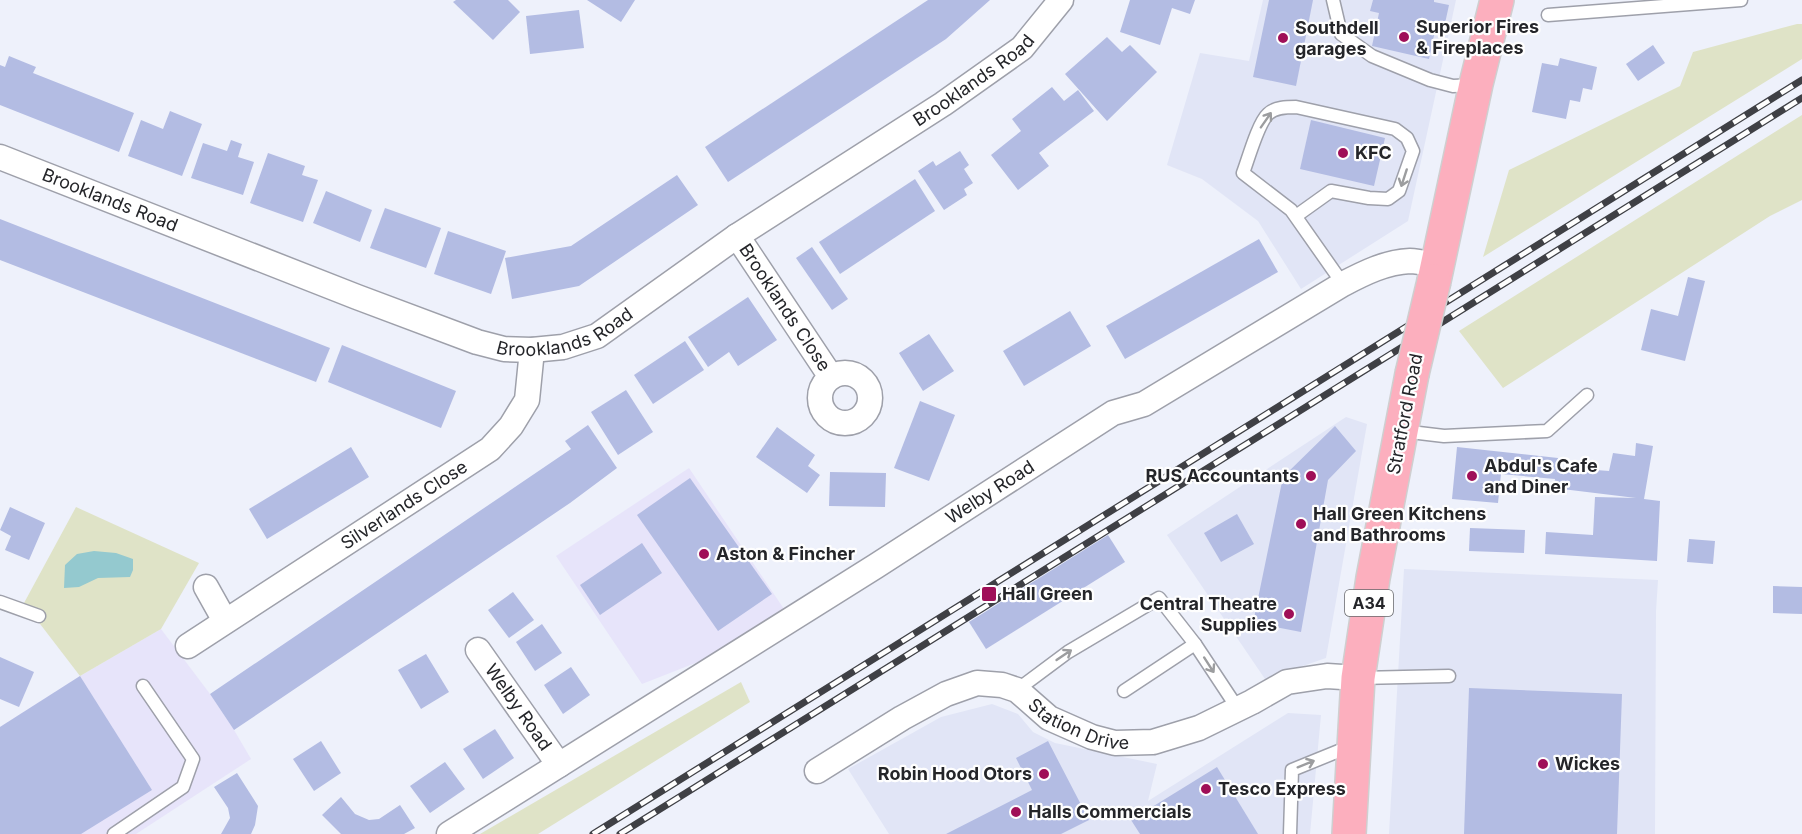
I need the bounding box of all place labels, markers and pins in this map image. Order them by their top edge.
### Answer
place label: Superior Fires & Fireplaces [1416,16,1539,58]
place label: Southdell garages [1295,17,1379,59]
marker: Superior Fires & Fireplaces [1397,30,1411,44]
marker: Southdell garages [1276,31,1290,45]
place label: KFC [1355,142,1392,163]
marker: KFC [1336,146,1350,160]
place label: Abdul's Cafe and Diner [1484,455,1598,497]
place label: RUS Accountants [1145,465,1299,486]
marker: RUS Accountants [1304,469,1318,483]
marker: Abdul's Cafe and Diner [1465,469,1479,483]
place label: Hall Green Kitchens and Bathrooms [1313,503,1486,545]
marker: Hall Green Kitchens and Bathrooms [1294,517,1308,531]
place label: Aston & Fincher [716,543,855,564]
marker: Aston & Fincher [697,547,711,561]
place label: Hall Green [1002,583,1093,604]
marker: Hall Green [980,585,998,603]
place label: Central Theatre Supplies [1140,593,1277,635]
marker: Central Theatre Supplies [1282,607,1296,621]
place label: Wickes [1555,753,1620,774]
marker: Wickes [1536,757,1550,771]
place label: Robin Hood Otors [878,763,1032,784]
marker: Robin Hood Otors [1037,767,1051,781]
place label: Tesco Express [1218,778,1346,799]
marker: Tesco Express [1199,782,1213,796]
place label: Halls Commercials [1028,801,1192,822]
marker: Halls Commercials [1009,805,1023,819]

